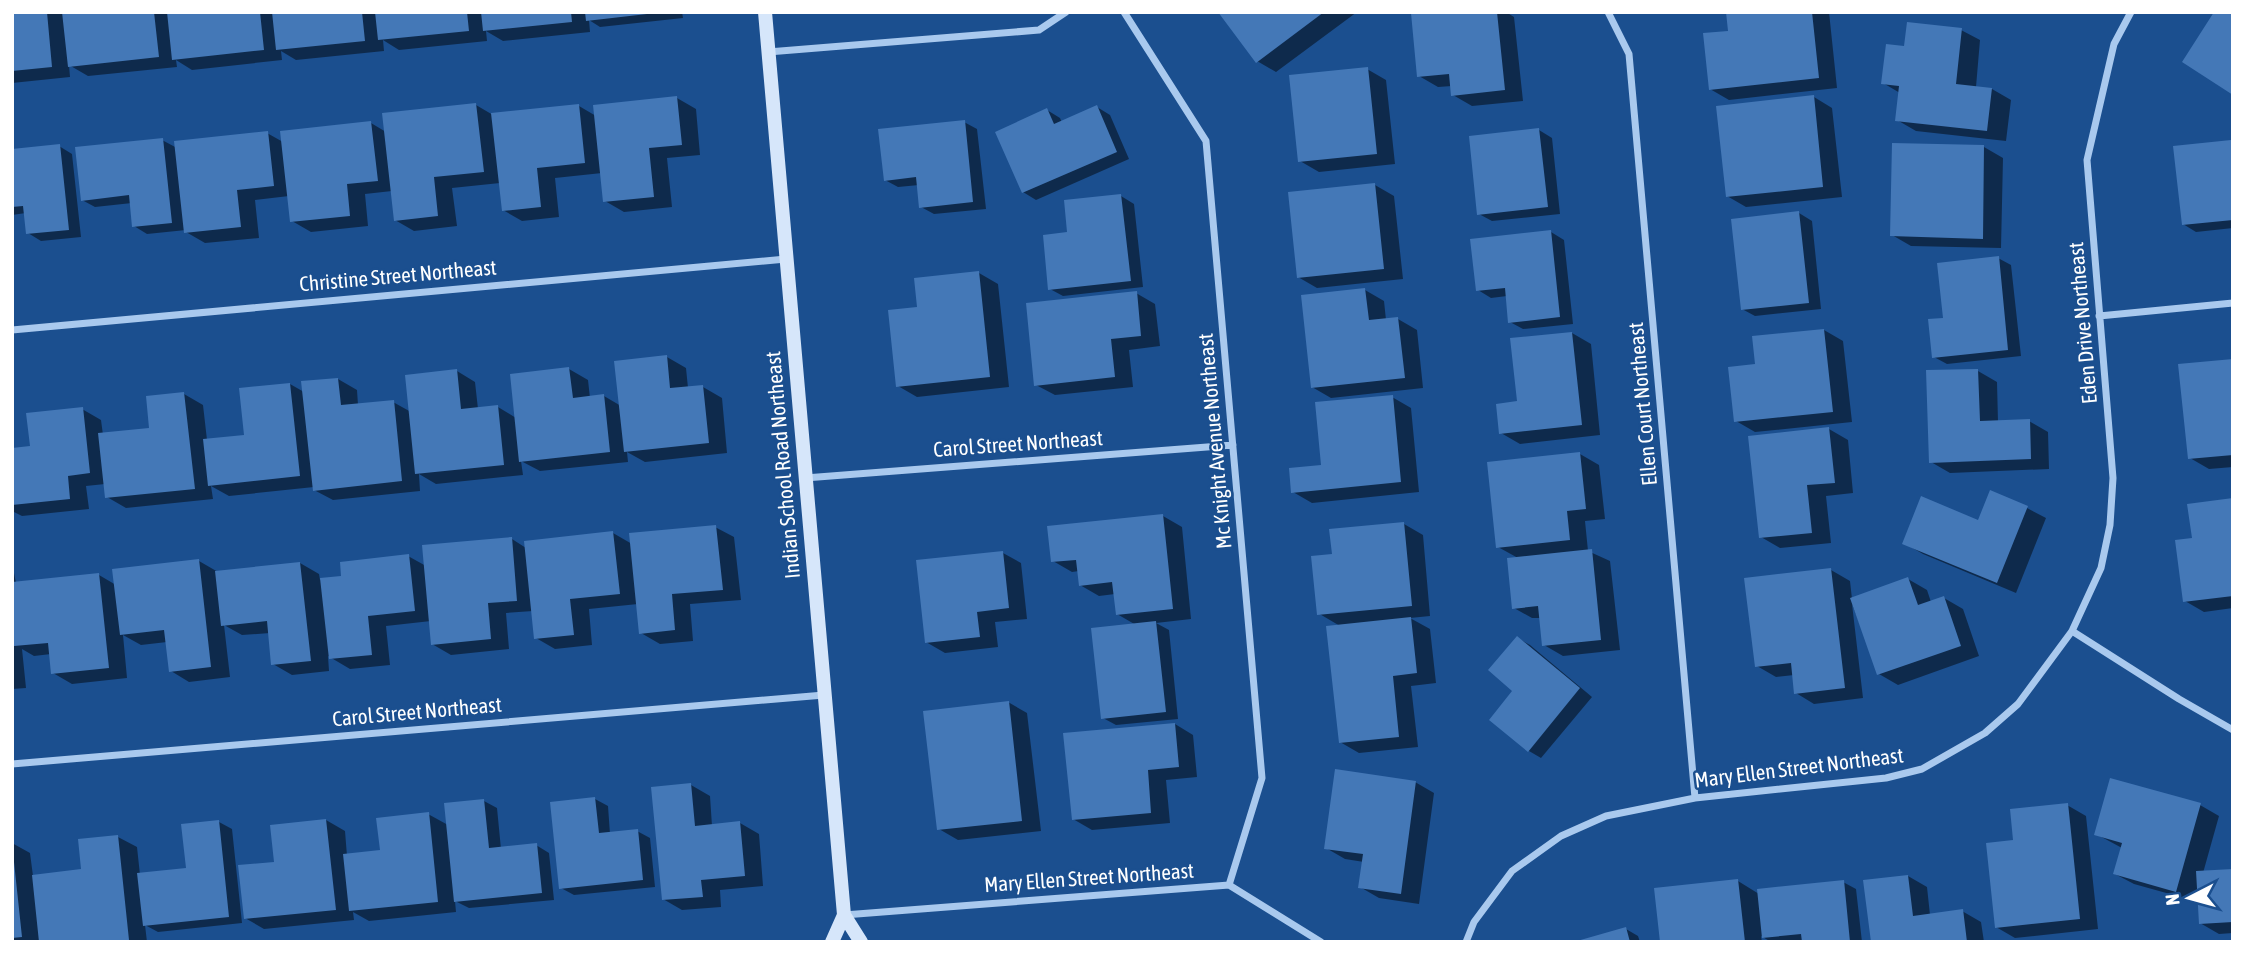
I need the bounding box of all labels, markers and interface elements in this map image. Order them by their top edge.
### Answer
street label: Eden Drive Northeast [2063,241,2101,405]
street label: Christine Street Northeast [298,254,497,296]
street label: Ellen Court Northeast [1623,321,1661,487]
street label: Mc Knight Avenue Northeast [1193,332,1235,550]
street label: Indian School Road Northeast [760,350,804,580]
street label: Carol Street Northeast [932,425,1104,461]
street label: Carol Street Northeast [331,692,503,730]
street label: Mary Ellen Street Northeast [1693,742,1905,792]
street label: Mary Ellen Street Northeast [983,858,1195,896]
north arrow [2154,863,2224,933]
text: N [2161,893,2184,907]

